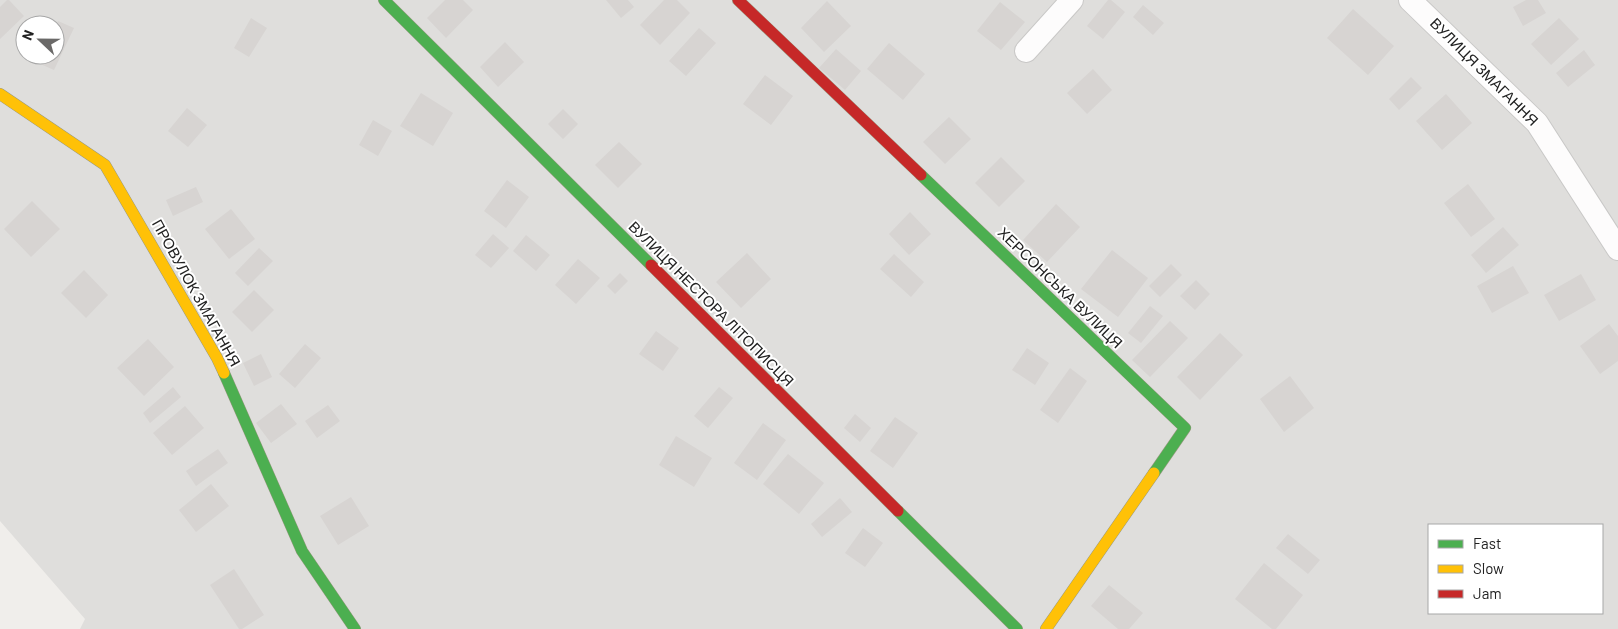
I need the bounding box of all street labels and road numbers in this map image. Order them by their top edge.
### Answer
street label: ВУЛИЦЯ ЗМАГАННЯ [1427,14,1542,129]
street label: ПРОВУЛОК ЗМАГАННЯ [149,216,245,369]
street label: ВУЛИЦЯ НЕСТОРА ЛІТОПИСЦЯ [625,217,798,390]
street label: ХЕРСОНСЬКА ВУЛИЦЯ [995,223,1127,352]

